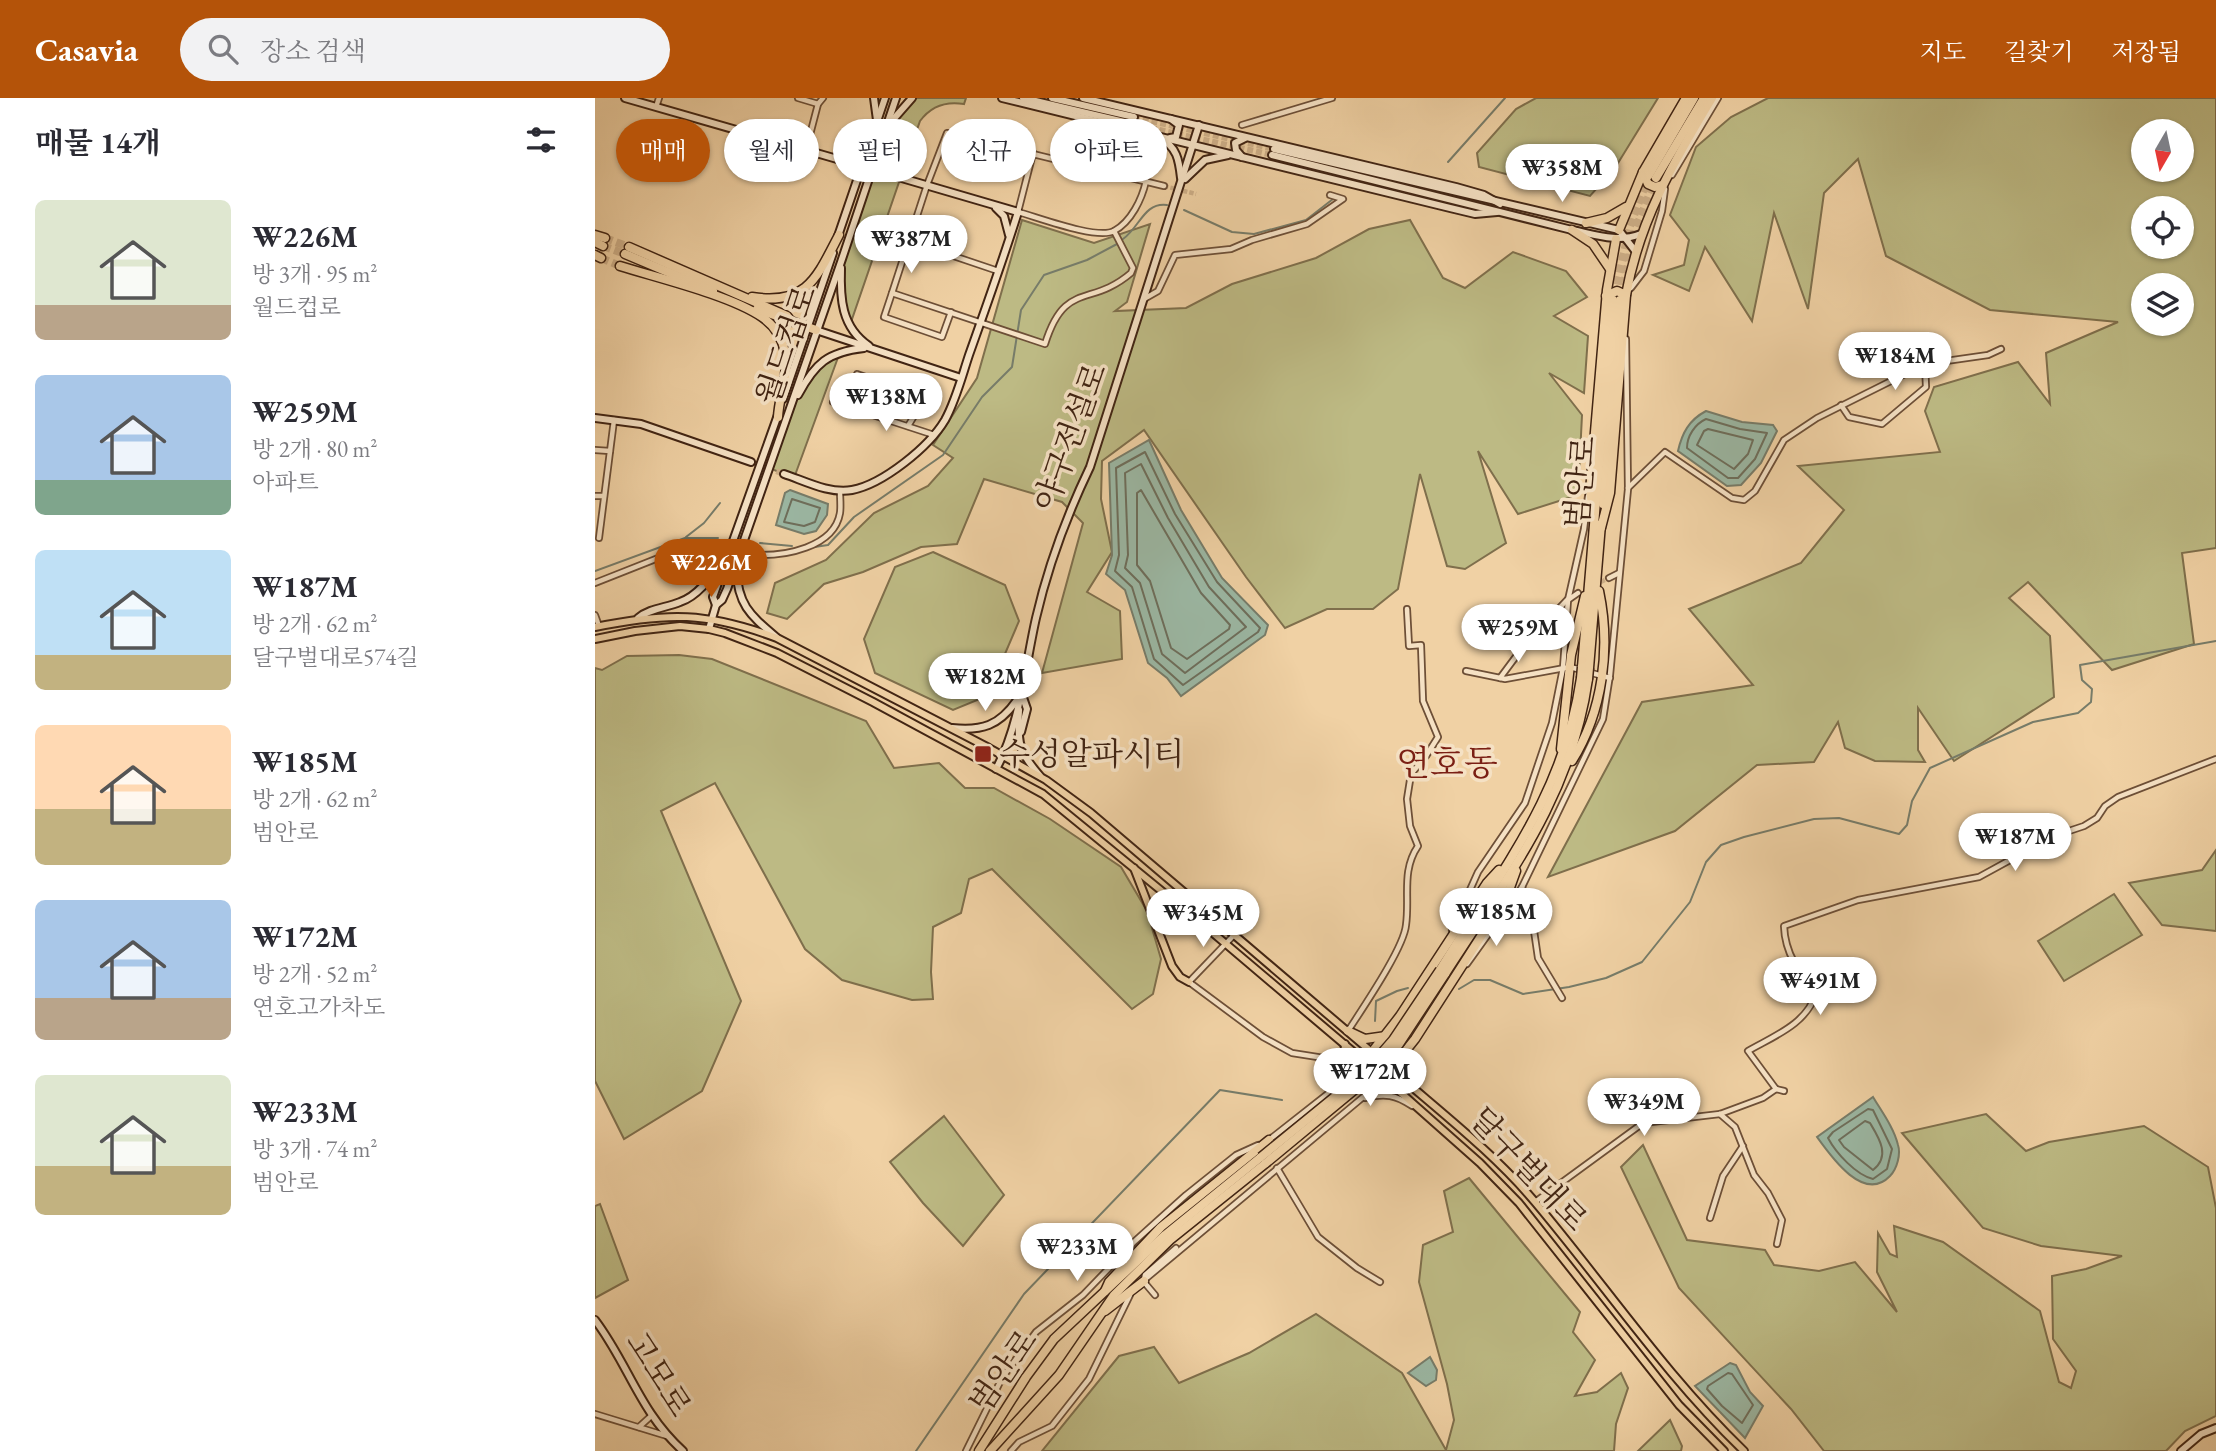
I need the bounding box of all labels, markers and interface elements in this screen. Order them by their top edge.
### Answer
search box [180,18,670,81]
text: Casavia [35,28,138,71]
icon: search [204,30,242,68]
text: 장소 검색 [260,34,366,68]
text: 지도 [1920,36,1966,67]
text: 길찾기 [2004,36,2073,67]
text: 저장됨 [2111,36,2181,67]
chip: 매매 [616,119,710,182]
chip: 월세 [724,119,819,182]
chip: 필터 [833,119,927,182]
chip: 신규 [941,119,1036,182]
chip: 아파트 [1050,119,1167,182]
north arrow [2131,119,2195,182]
map controls [2131,119,2194,336]
icon: filters [522,121,560,159]
text: 매물 14개 [35,123,161,162]
pin: ₩358M [1513,144,1611,204]
text: ₩358M [1521,152,1603,182]
button: locate [2131,196,2194,259]
pin: ₩387M [862,216,960,275]
text: ₩226M [252,217,358,256]
text: ₩387M [870,223,952,253]
icon: home [91,228,175,312]
text: 방 3개 · 95 m² [252,259,377,289]
button: layers [2131,273,2194,336]
street label: 월드컵로 [746,280,826,410]
text: 월드컵로 [252,292,341,322]
pin: ₩184M [1846,332,1944,392]
text: ₩184M [1854,340,1936,370]
street label: 야구전설로 [1024,357,1116,517]
pin: ₩138M [837,374,935,433]
text: ₩138M [845,381,927,411]
text: ₩259M [252,392,358,431]
icon: home [91,403,175,487]
text: 방 2개 · 80 m² [252,434,377,464]
street label: 범안로 [1555,434,1605,530]
text: 아파트 [252,467,319,497]
pin: ₩226M [662,540,760,599]
text: ₩226M [670,547,752,577]
text: ₩187M [252,567,358,606]
icon: home [91,578,175,662]
pin: ₩259M [1469,604,1567,664]
text: 방 2개 · 62 m² [252,609,377,639]
text: ₩259M [1477,612,1559,642]
text: 달구벌대로574길 [252,642,418,672]
pin: ₩182M [936,654,1034,713]
text: ₩182M [944,661,1026,691]
place label: 수성알파시티 [999,733,1184,775]
district label: 연호동 [1396,740,1498,785]
text: ₩185M [252,742,358,781]
marker: 수성알파시티 [973,744,993,764]
icon: home [91,753,175,837]
text: 방 2개 · 62 m² [252,784,377,814]
pin: ₩187M [1966,814,2064,873]
text: 범안로 [252,817,319,847]
text: ₩187M [1974,821,2056,851]
pin: ₩185M [1447,888,1545,948]
pin: ₩345M [1154,890,1252,949]
text: ₩185M [1455,896,1537,926]
text: ₩345M [1162,897,1244,927]
text: ₩172M [252,917,358,956]
icon: home [91,928,175,1012]
pin: ₩491M [1771,958,1869,1017]
text: 방 2개 · 52 m² [252,959,377,989]
text: ₩491M [1779,965,1861,995]
text: 연호고가차도 [252,992,385,1022]
pin: ₩172M [1321,1048,1419,1108]
text: ₩172M [1329,1056,1411,1086]
pin: ₩349M [1595,1079,1693,1138]
text: ₩349M [1603,1086,1685,1116]
text: ₩233M [252,1092,358,1131]
street label: 달구벌대로 [1461,1098,1597,1240]
icon: home [91,1103,175,1187]
text: 방 3개 · 74 m² [252,1134,377,1164]
text: 범안로 [252,1167,319,1197]
pin: ₩233M [1028,1224,1126,1283]
text: ₩233M [1036,1231,1118,1261]
street label: 범안로 [959,1321,1047,1421]
street label: 고모로 [617,1324,701,1425]

